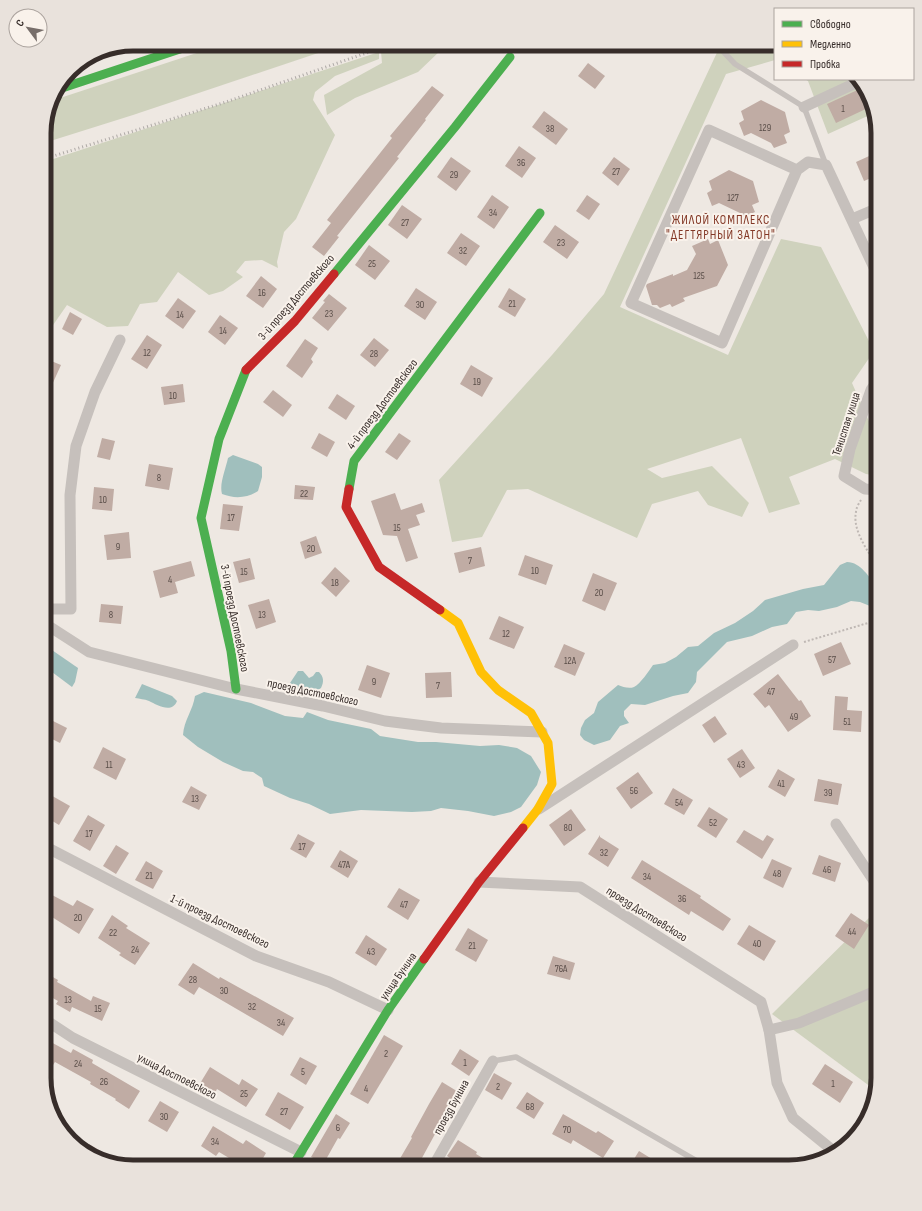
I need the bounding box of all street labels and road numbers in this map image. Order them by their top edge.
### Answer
street label: 3-й проезд Достоевского [255,251,338,343]
street label: 4-й проезд Достоевского [344,356,421,452]
street label: Тенистая улица [829,390,864,458]
street label: 3-й проезд Достоевского [217,563,252,673]
street label: проезд Достоевского [266,676,360,709]
street label: проезд Достоевского [603,884,690,945]
street label: 1-й проезд Достоевского [168,891,272,952]
street label: улица Бунина [377,949,420,1003]
street label: улица Достоевского [135,1050,219,1103]
street label: проезд Бунина [430,1077,473,1137]

